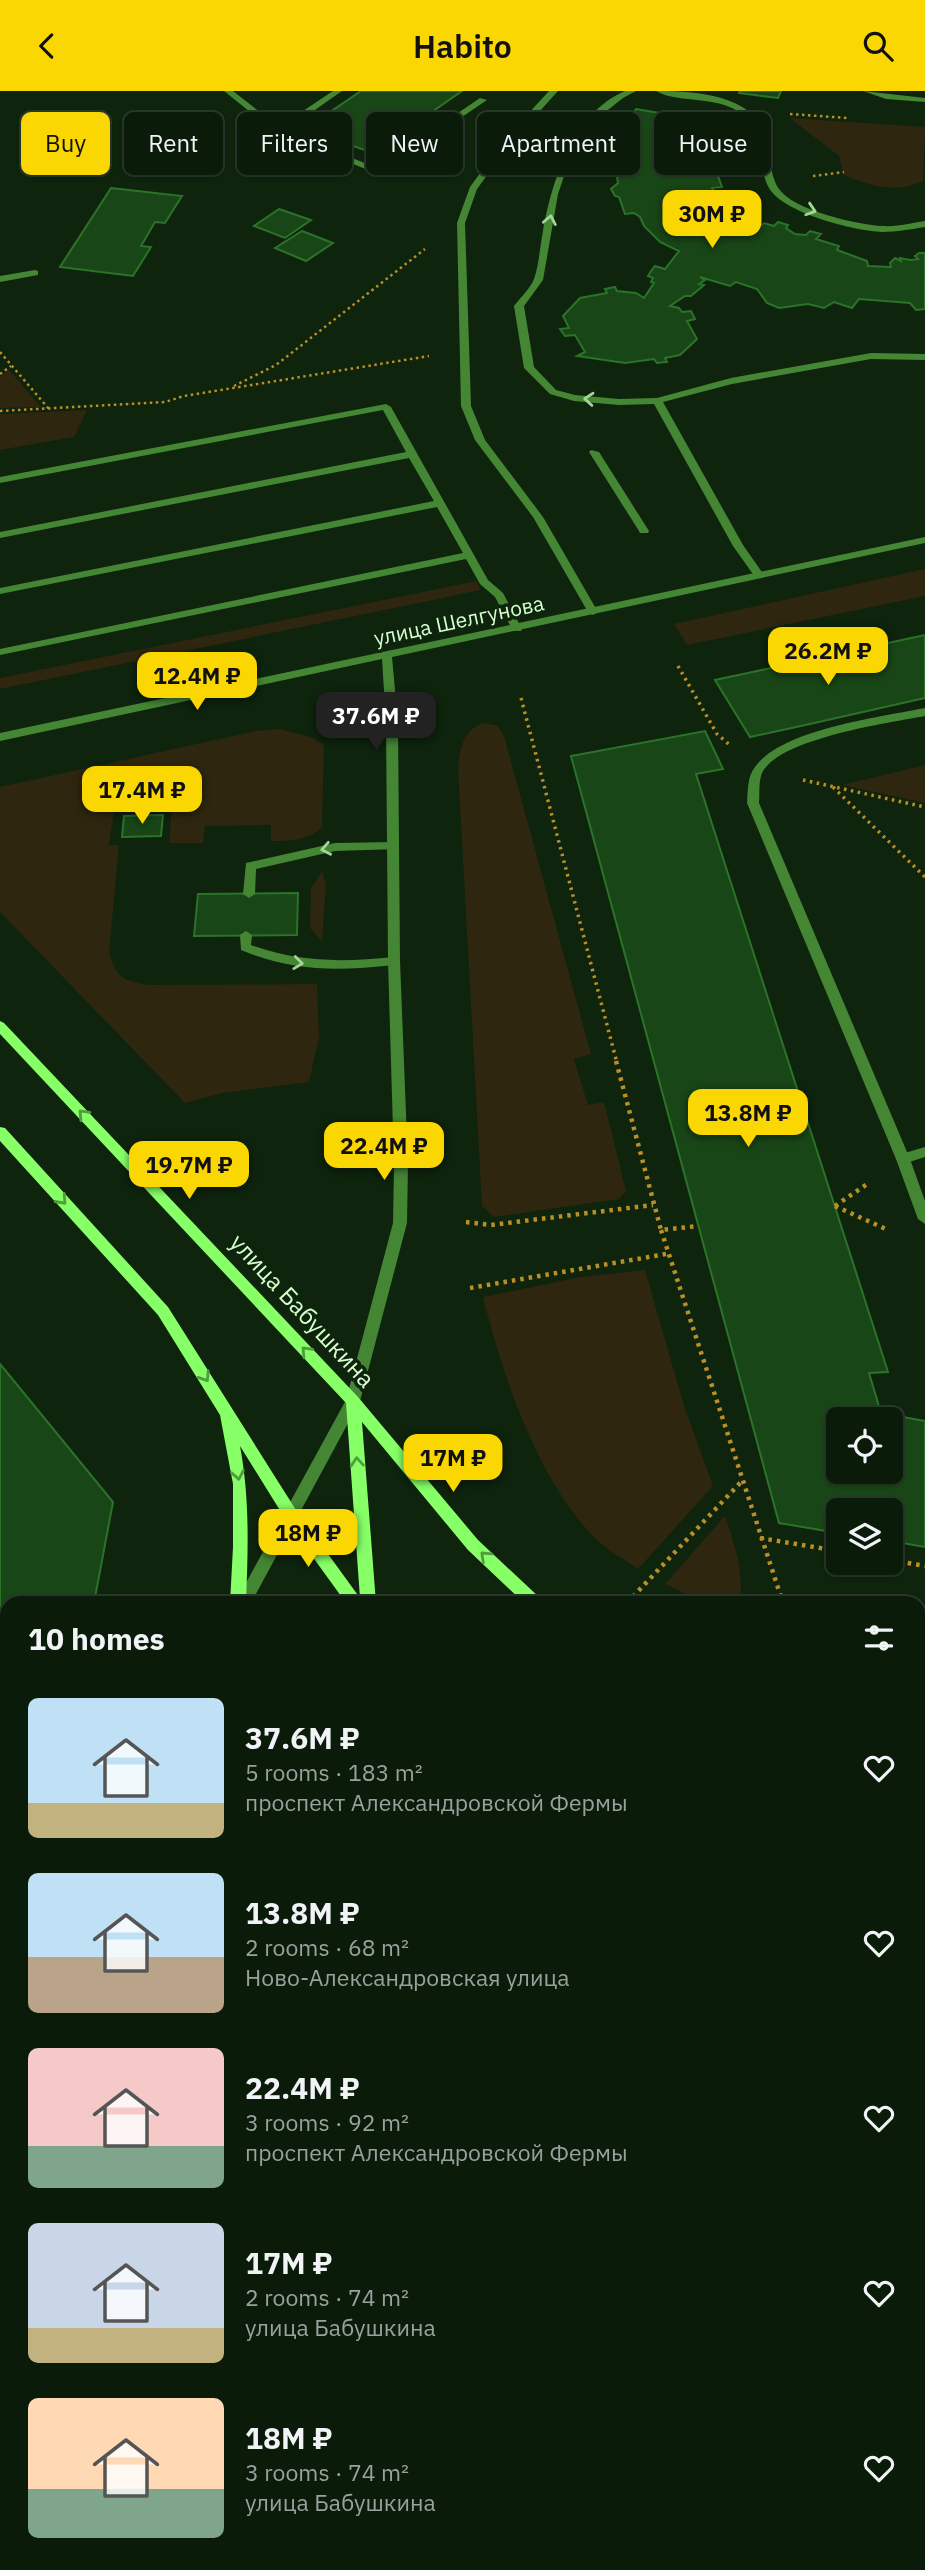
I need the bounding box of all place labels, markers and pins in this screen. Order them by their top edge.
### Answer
pin: 30M ₽ [663,191,761,250]
pin: 26.2M ₽ [763,627,893,687]
pin: 12.4M ₽ [132,653,262,712]
pin: 37.6M ₽ [311,693,441,752]
pin: 17.4M ₽ [77,767,207,826]
pin: 13.8M ₽ [683,1089,813,1149]
pin: 22.4M ₽ [319,1123,449,1182]
pin: 19.7M ₽ [124,1141,254,1201]
pin: 17M ₽ [404,1435,502,1494]
pin: 18M ₽ [259,1509,357,1569]

